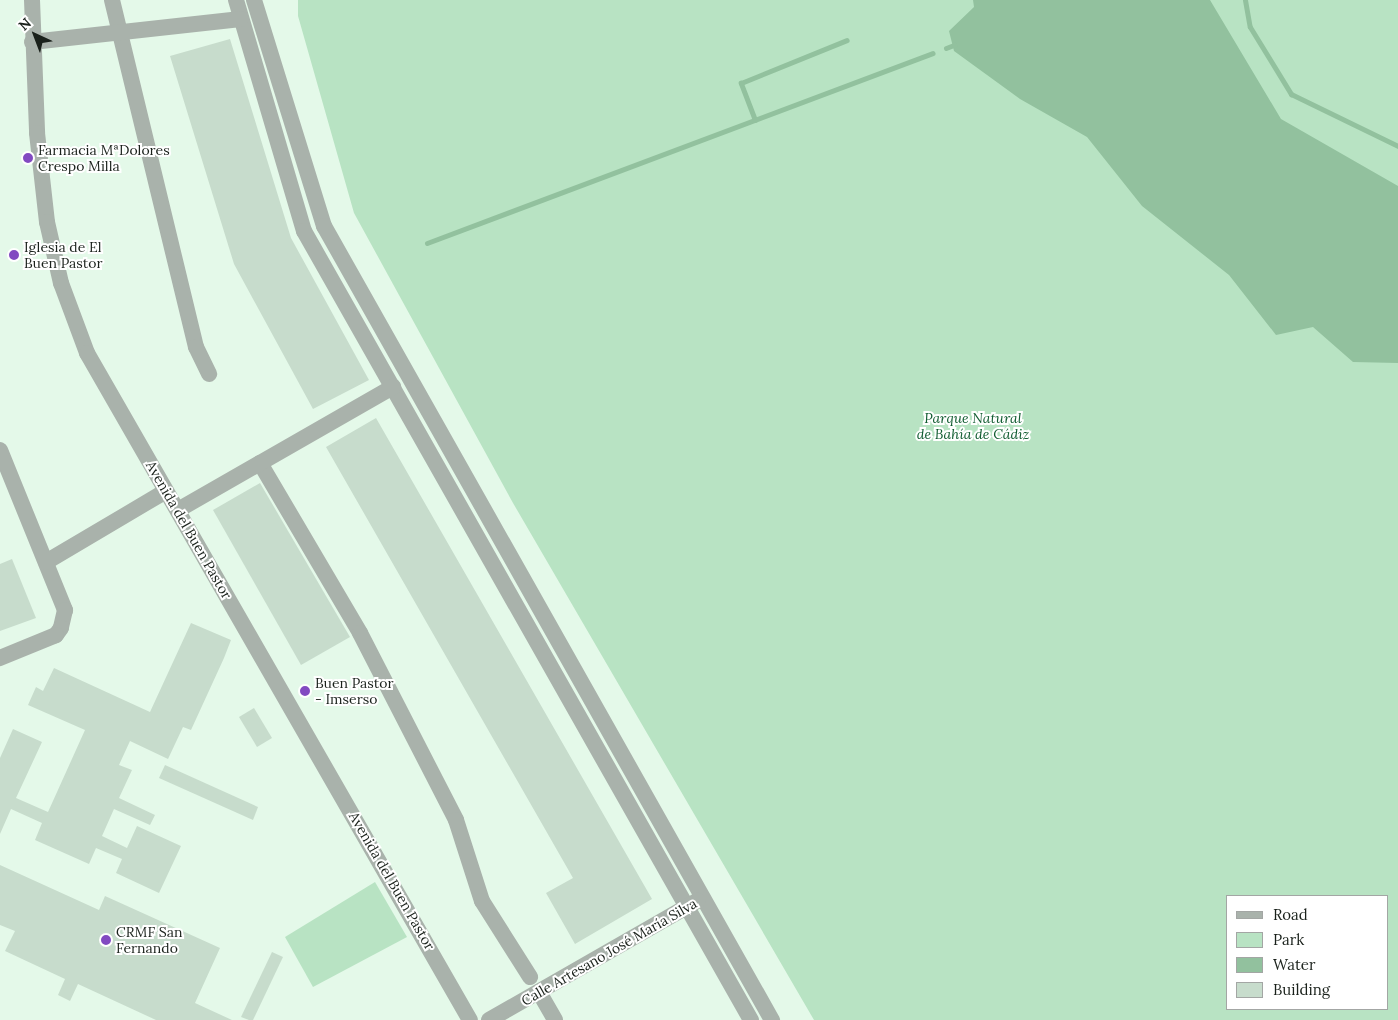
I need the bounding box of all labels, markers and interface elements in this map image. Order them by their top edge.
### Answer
north arrow [10,10,60,60]
text: N [15,14,35,34]
place label: Farmacia MªDolores Crespo Milla [38,142,170,174]
marker: Farmacia MªDolores Crespo Milla [22,152,34,164]
place label: Iglesia de El Buen Pastor [24,239,102,272]
marker: Iglesia de El Buen Pastor [8,249,20,261]
park label: Parque Natural de Bahía de Cádiz [917,410,1029,442]
street label: Avenida del Buen Pastor [143,458,235,602]
place label: Buen Pastor - Imserso [315,675,393,708]
marker: Buen Pastor - Imserso [299,685,311,697]
street label: Avenida del Buen Pastor [346,809,438,953]
street label: Calle Artesano José María Silva [518,895,700,1009]
legend [1226,895,1388,1010]
text: Road [1273,905,1308,924]
place label: CRMF San Fernando [116,924,182,956]
text: Park [1273,930,1304,949]
marker: CRMF San Fernando [100,934,112,946]
text: Water [1273,955,1315,974]
text: Building [1273,980,1330,999]

